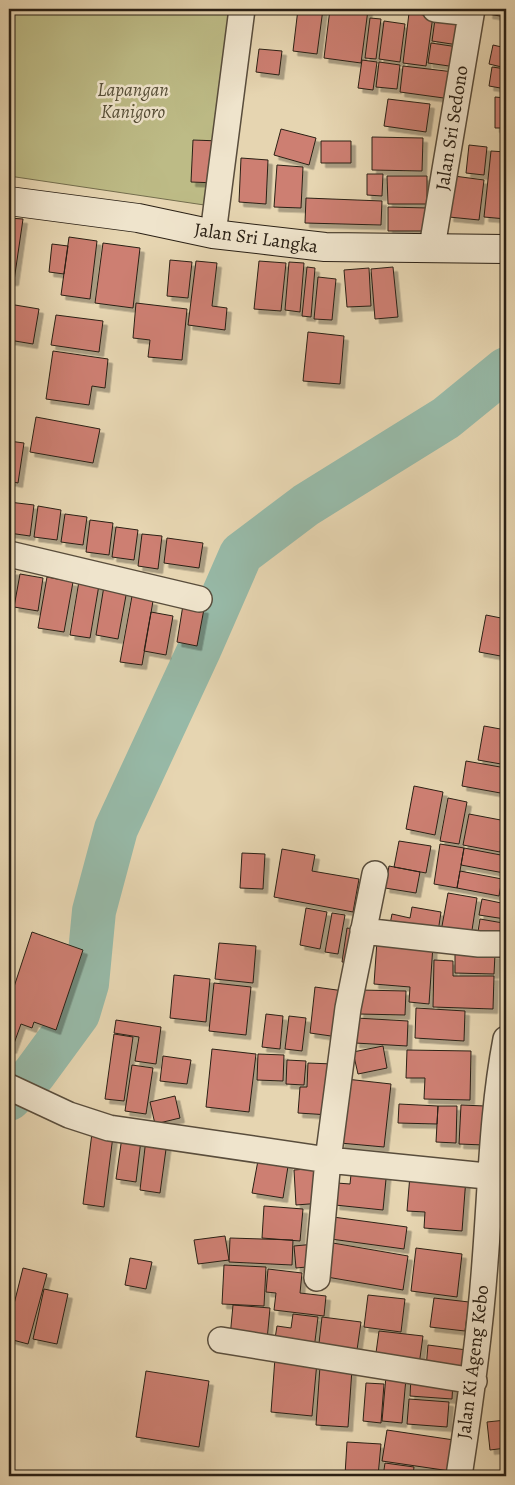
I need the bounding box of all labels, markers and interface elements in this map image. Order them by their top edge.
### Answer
street label: Jalan Sri Sedono [429,64,475,192]
park label: Lapangan Kanigoro [97,77,169,125]
street label: Jalan Sri Langka [192,216,320,260]
street label: Jalan Ki Ageng Kebo [451,1283,495,1441]

